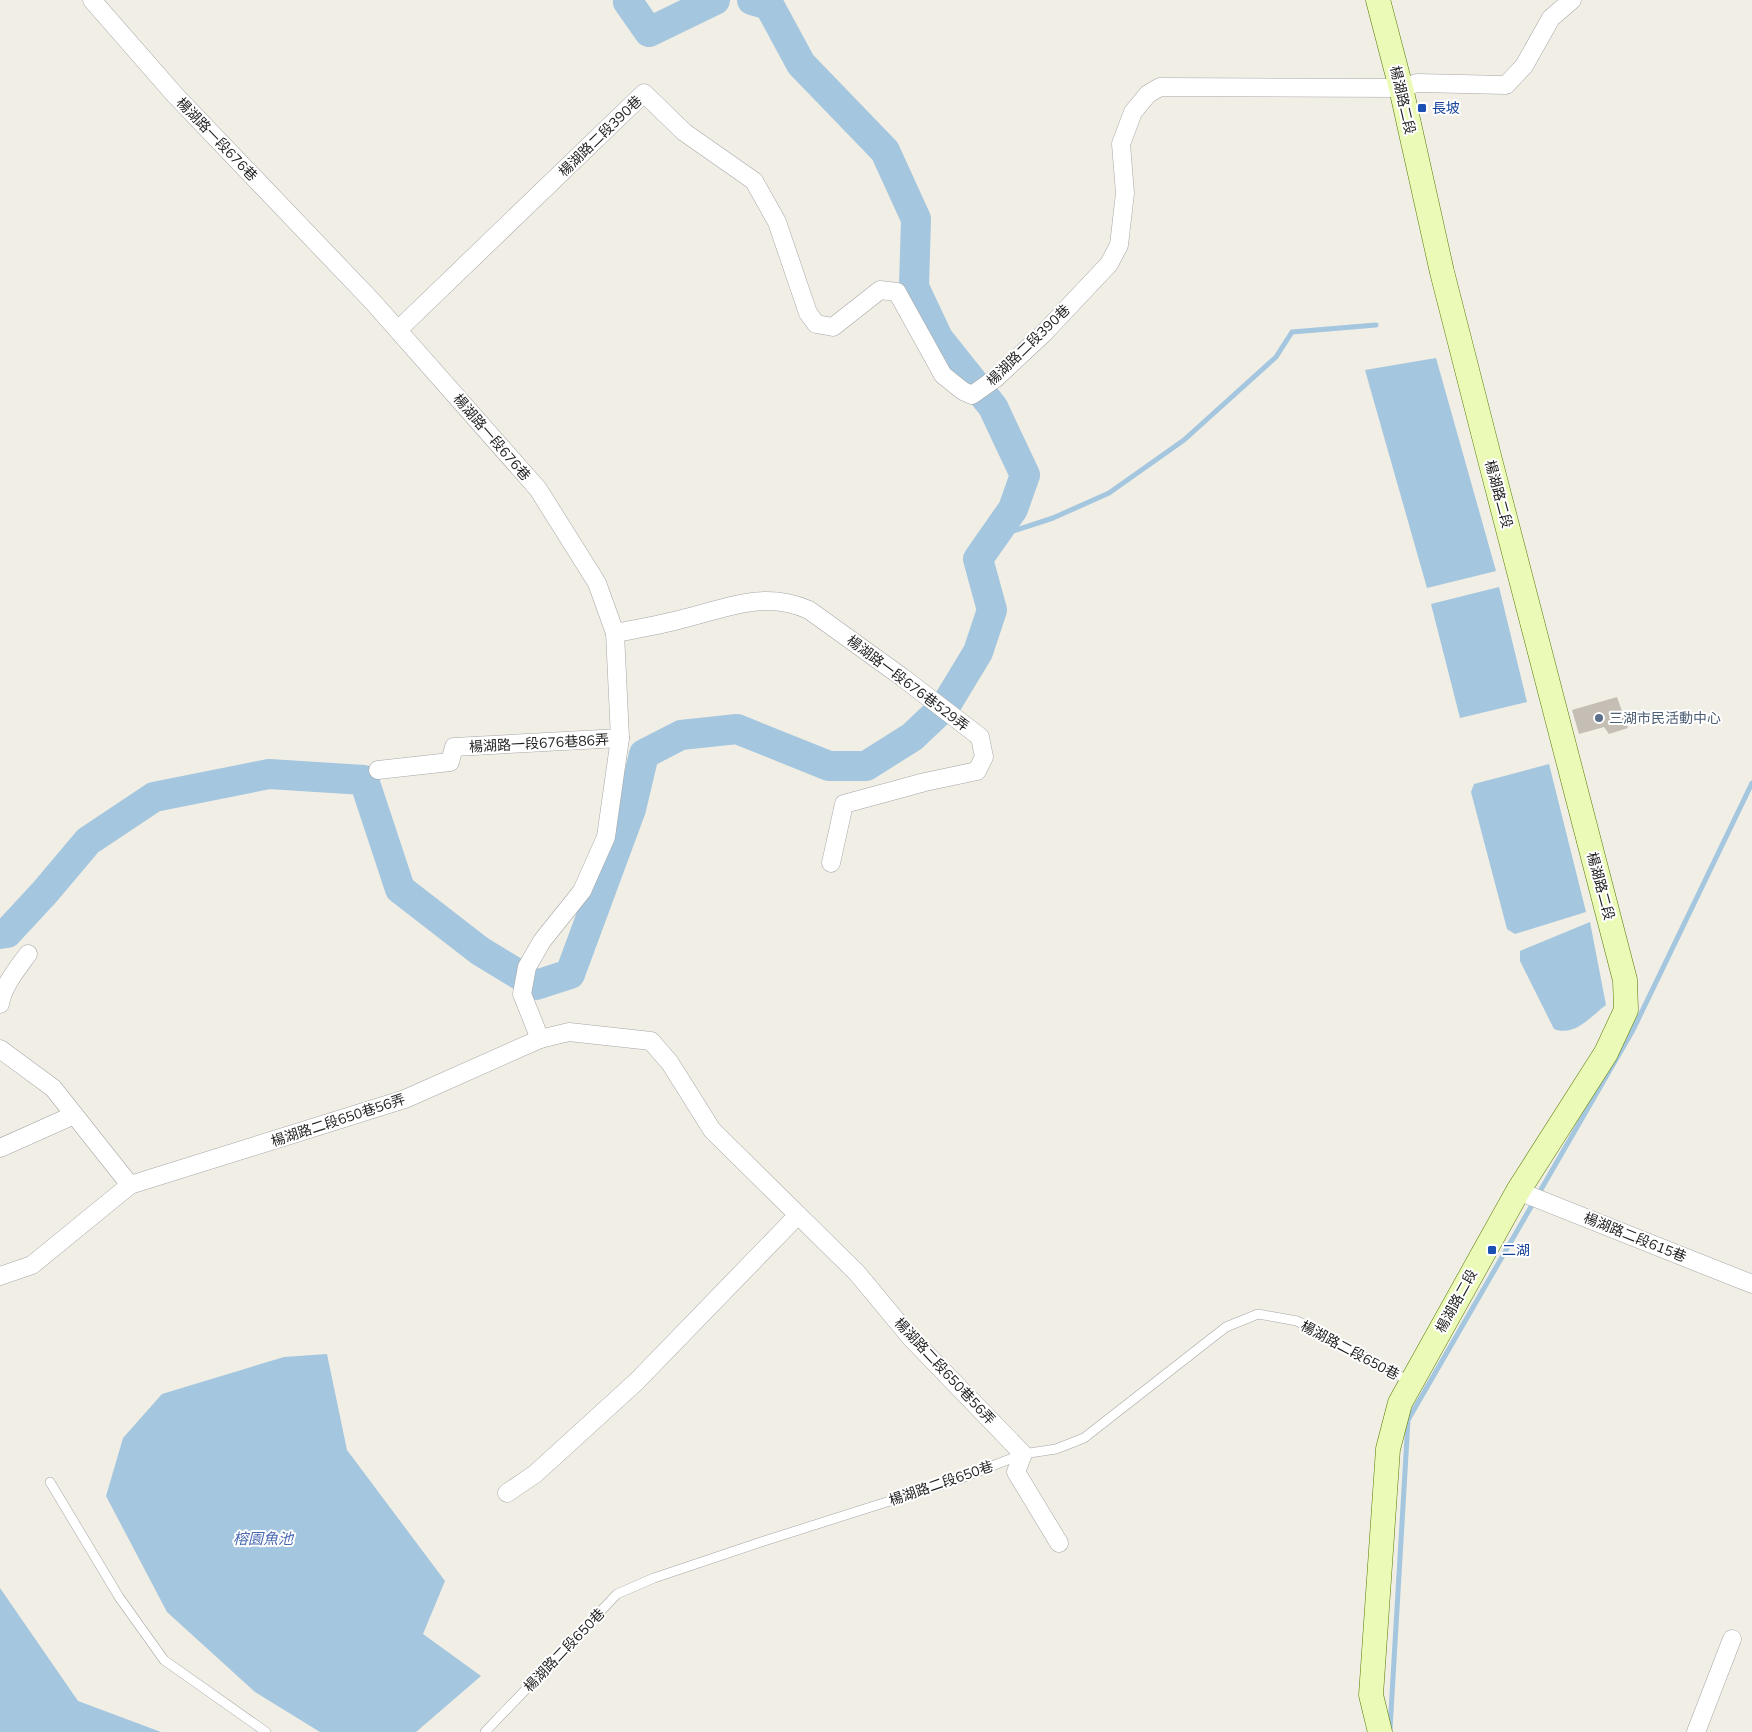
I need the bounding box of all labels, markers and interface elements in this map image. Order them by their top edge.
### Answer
street label: 楊湖路二段 [1386,64,1420,136]
street label: 楊湖路二段390巷 [554,92,646,180]
street label: 楊湖路一段676巷 [173,93,261,185]
place label: 長坡 [1432,99,1460,117]
marker: 長坡 [1416,102,1428,114]
street label: 楊湖路二段390巷 [982,301,1074,389]
street label: 楊湖路一段676巷 [449,390,535,484]
street label: 楊湖路二段 [1481,458,1517,530]
street label: 楊湖路一段676巷529弄 [843,631,973,735]
place label: 三湖市民活動中心 [1609,709,1721,727]
marker: 三湖市民活動中心 [1593,712,1605,724]
street label: 楊湖路一段676巷86弄 [469,730,609,756]
street label: 楊湖路二段 [1583,850,1619,922]
street label: 楊湖路二段650巷56弄 [269,1090,407,1150]
street label: 楊湖路二段615巷 [1581,1208,1689,1266]
place label: 二湖 [1502,1241,1530,1259]
marker: 二湖 [1486,1244,1498,1256]
street label: 楊湖路二段 [1431,1266,1481,1336]
street label: 楊湖路二段650巷56弄 [891,1314,999,1428]
street label: 楊湖路二段650巷 [1298,1316,1402,1384]
street label: 楊湖路二段650巷 [886,1457,996,1509]
water label: 榕園魚池 [233,1529,295,1548]
street label: 楊湖路二段650巷 [520,1604,608,1696]

